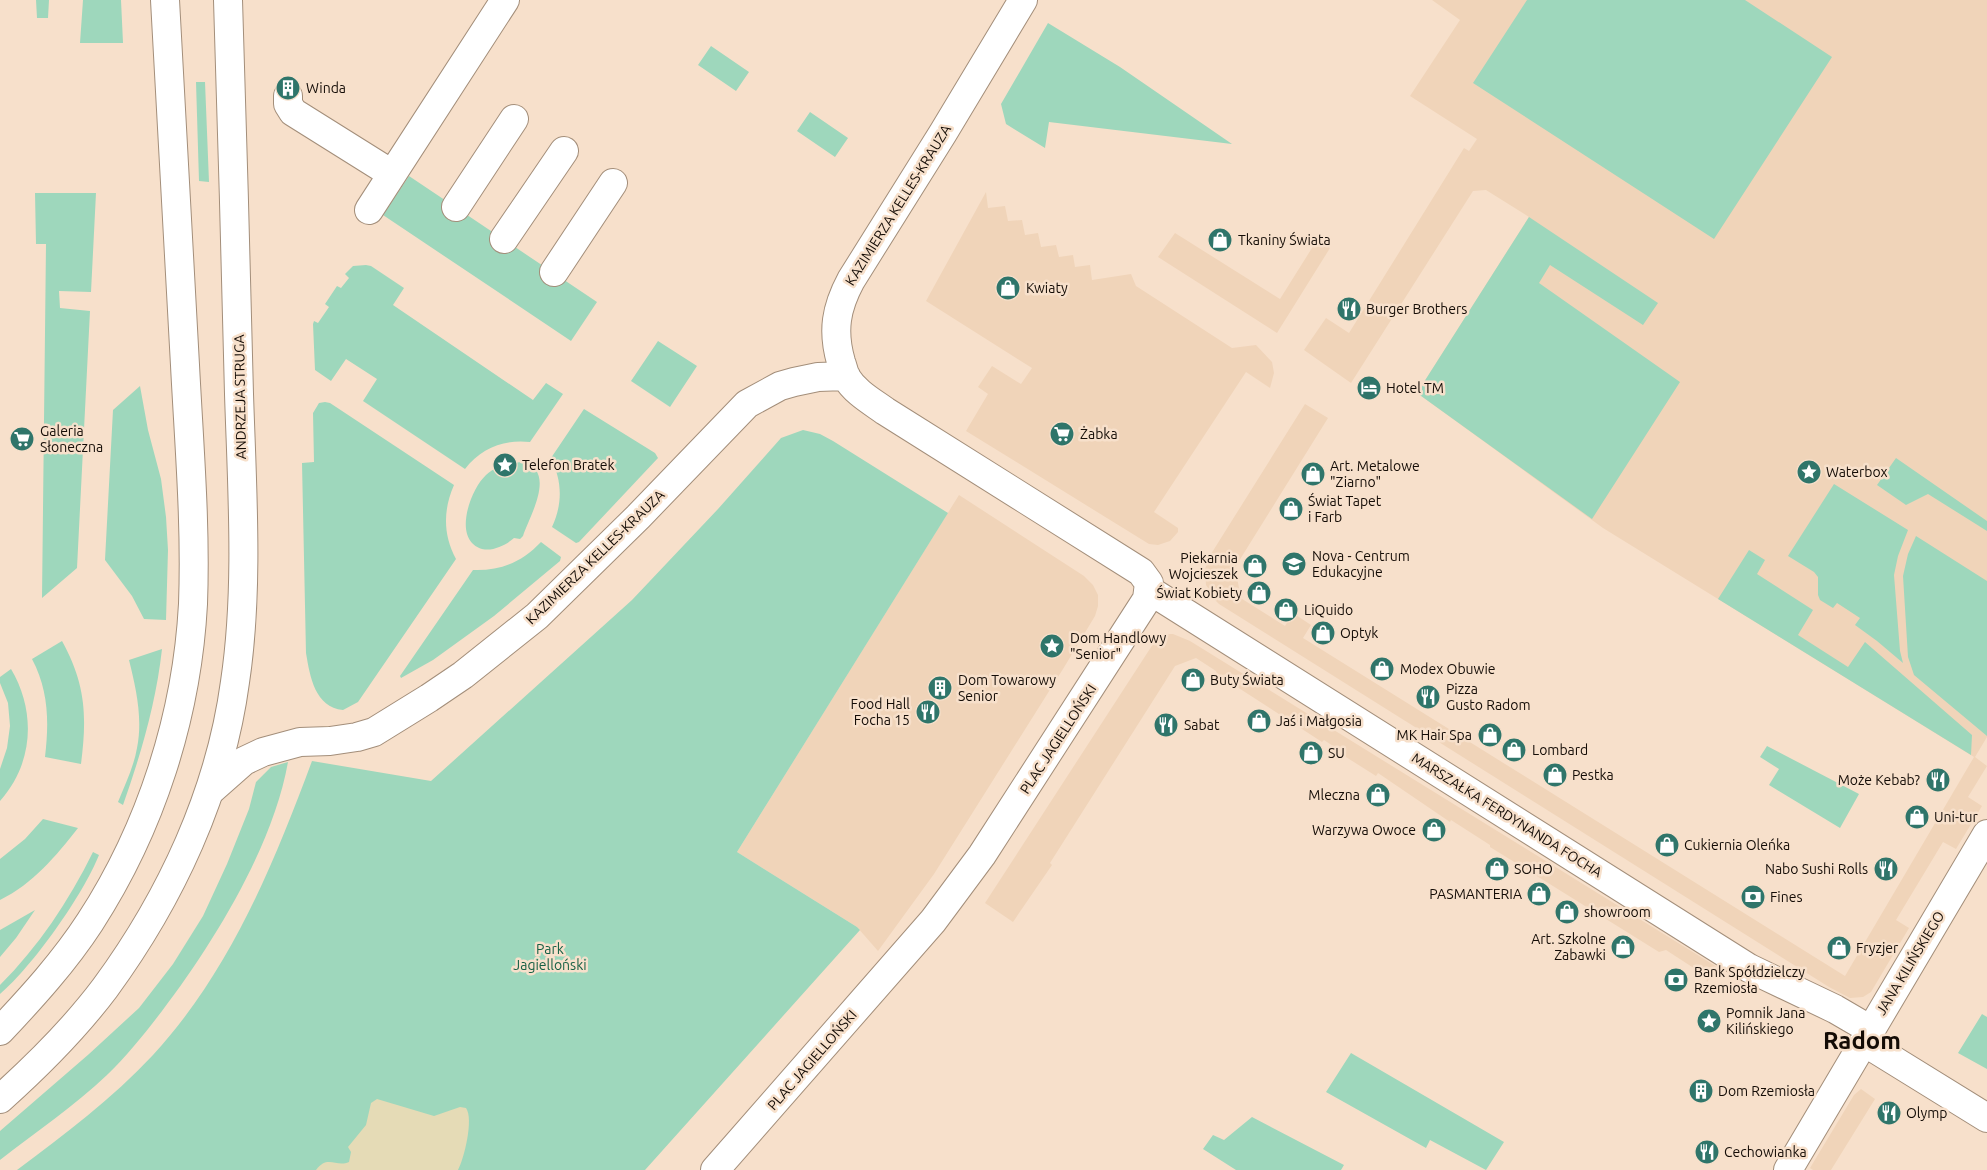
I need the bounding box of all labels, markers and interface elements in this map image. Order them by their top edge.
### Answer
building icon: Winda [275,75,301,101]
place label: Winda [306,80,346,96]
street label: KAZIMIERZA KELLES-KRAUZA [842,122,954,288]
shop icon: Tkaniny Świata [1207,227,1233,253]
place label: Tkaniny Świata [1238,231,1331,248]
shop icon: Kwiaty [995,275,1021,301]
place label: Kwiaty [1026,280,1068,296]
restaurant icon: Burger Brothers [1336,296,1362,322]
place label: Burger Brothers [1366,301,1467,317]
street label: ANDRZEJA STRUGA [231,334,249,460]
hotel icon: Hotel TM [1356,375,1382,401]
place label: Hotel TM [1386,380,1444,396]
supermarket icon: Żabka [1049,421,1075,447]
place label: Galeria Słoneczna [40,423,103,455]
supermarket icon: Galeria Słoneczna [9,426,35,452]
place label: Żabka [1080,426,1118,442]
place icon: Telefon Bratek [492,452,518,478]
place label: Telefon Bratek [522,457,615,473]
place label: Art. Metalowe "Ziarno" [1330,458,1420,490]
place icon: Waterbox [1796,459,1822,485]
shop icon: Art. Metalowe "Ziarno" [1300,461,1326,487]
place label: Waterbox [1826,464,1888,480]
street label: KAZIMIERZA KELLES-KRAUZA [522,487,668,627]
place label: Świat Tapet i Farb [1308,492,1382,525]
shop icon: Świat Tapet i Farb [1278,496,1304,522]
place label: Nova - Centrum Edukacyjne [1312,548,1410,580]
place label: Piekarnia Wojcieszek [1169,550,1238,582]
school or university icon: Nova - Centrum Edukacyjne [1281,551,1307,577]
shop icon: Piekarnia Wojcieszek [1242,553,1268,579]
shop icon: Świat Kobiety [1246,580,1272,606]
place label: Świat Kobiety [1156,584,1242,601]
shop icon: LiQuido [1273,597,1299,623]
place label: LiQuido [1304,602,1353,618]
shop icon: Optyk [1310,620,1336,646]
place label: Optyk [1340,625,1378,641]
place label: Dom Handlowy "Senior" [1070,630,1166,662]
place icon: Dom Handlowy "Senior" [1039,633,1065,659]
shop icon: Modex Obuwie [1369,656,1395,682]
place label: Modex Obuwie [1400,661,1496,677]
shop icon: Buty Świata [1180,667,1206,693]
place label: Buty Świata [1210,671,1284,688]
place label: Dom Towarowy Senior [958,672,1056,704]
building icon: Dom Towarowy Senior [927,675,953,701]
street label: PLAC JAGIELLOŃSKI [1016,681,1099,797]
place label: Pizza Gusto Radom [1446,681,1531,713]
restaurant icon: Pizza Gusto Radom [1415,684,1441,710]
place label: Food Hall Focha 15 [851,696,910,728]
restaurant icon: Food Hall Focha 15 [915,699,941,725]
shop icon: Jaś i Małgosia [1246,708,1272,734]
restaurant icon: Sabat [1153,712,1179,738]
place label: Jaś i Małgosia [1276,713,1362,729]
place label: Sabat [1184,717,1220,733]
shop icon: MK Hair Spa [1477,722,1503,748]
place label: MK Hair Spa [1397,727,1472,743]
shop icon: Lombard [1501,737,1527,763]
shop icon: SU [1298,740,1324,766]
place label: Lombard [1532,742,1588,758]
place label: SU [1328,745,1345,761]
street label: MARSZAŁKA FERDYNANDA FOCHA [1409,750,1605,880]
shop icon: Pestka [1542,762,1568,788]
place label: Pestka [1572,767,1614,783]
restaurant icon: Może Kebab? [1925,767,1951,793]
place label: Może Kebab? [1838,772,1921,788]
shop icon: Mleczna [1365,782,1391,808]
place label: Mleczna [1308,787,1360,803]
shop icon: Uni-tur [1904,804,1930,830]
place label: Uni-tur [1934,809,1978,825]
shop icon: Warzywa Owoce [1421,817,1447,843]
place label: Warzywa Owoce [1312,822,1416,838]
shop icon: Cukiernia Oleńka [1654,832,1680,858]
place label: Cukiernia Oleńka [1684,837,1790,853]
shop icon: SOHO [1484,856,1510,882]
restaurant icon: Nabo Sushi Rolls [1873,856,1899,882]
place label: SOHO [1514,861,1553,877]
place label: Nabo Sushi Rolls [1765,861,1868,877]
shop icon: PASMANTERIA [1526,881,1552,907]
bank icon: Fines [1740,884,1766,910]
place label: PASMANTERIA [1429,886,1522,902]
place label: Fines [1770,889,1803,905]
shop icon: showroom [1554,899,1580,925]
place label: showroom [1584,904,1651,920]
street label: JANA KILIŃSKIEGO [1872,908,1947,1018]
place label: Art. Szkolne Zabawki [1531,931,1606,963]
shop icon: Art. Szkolne Zabawki [1610,934,1636,960]
shop icon: Fryzjer [1826,935,1852,961]
place label: Fryzjer [1856,940,1899,956]
park label: Park Jagielloński [513,941,587,973]
place label: Bank Spółdzielczy Rzemiosła [1694,964,1805,996]
bank icon: Bank Spółdzielczy Rzemiosła [1663,967,1689,993]
place label: Pomnik Jana Kilińskiego [1726,1005,1805,1037]
street label: PLAC JAGIELLOŃSKI [763,1006,860,1113]
place icon: Pomnik Jana Kilińskiego [1696,1008,1722,1034]
district label: Radom [1823,1027,1901,1054]
building icon: Dom Rzemiosła [1688,1078,1714,1104]
place label: Dom Rzemiosła [1718,1083,1815,1099]
restaurant icon: Olymp [1876,1100,1902,1126]
place label: Olymp [1906,1105,1948,1121]
restaurant icon: Cechowianka [1694,1139,1720,1165]
place label: Cechowianka [1724,1144,1807,1160]

